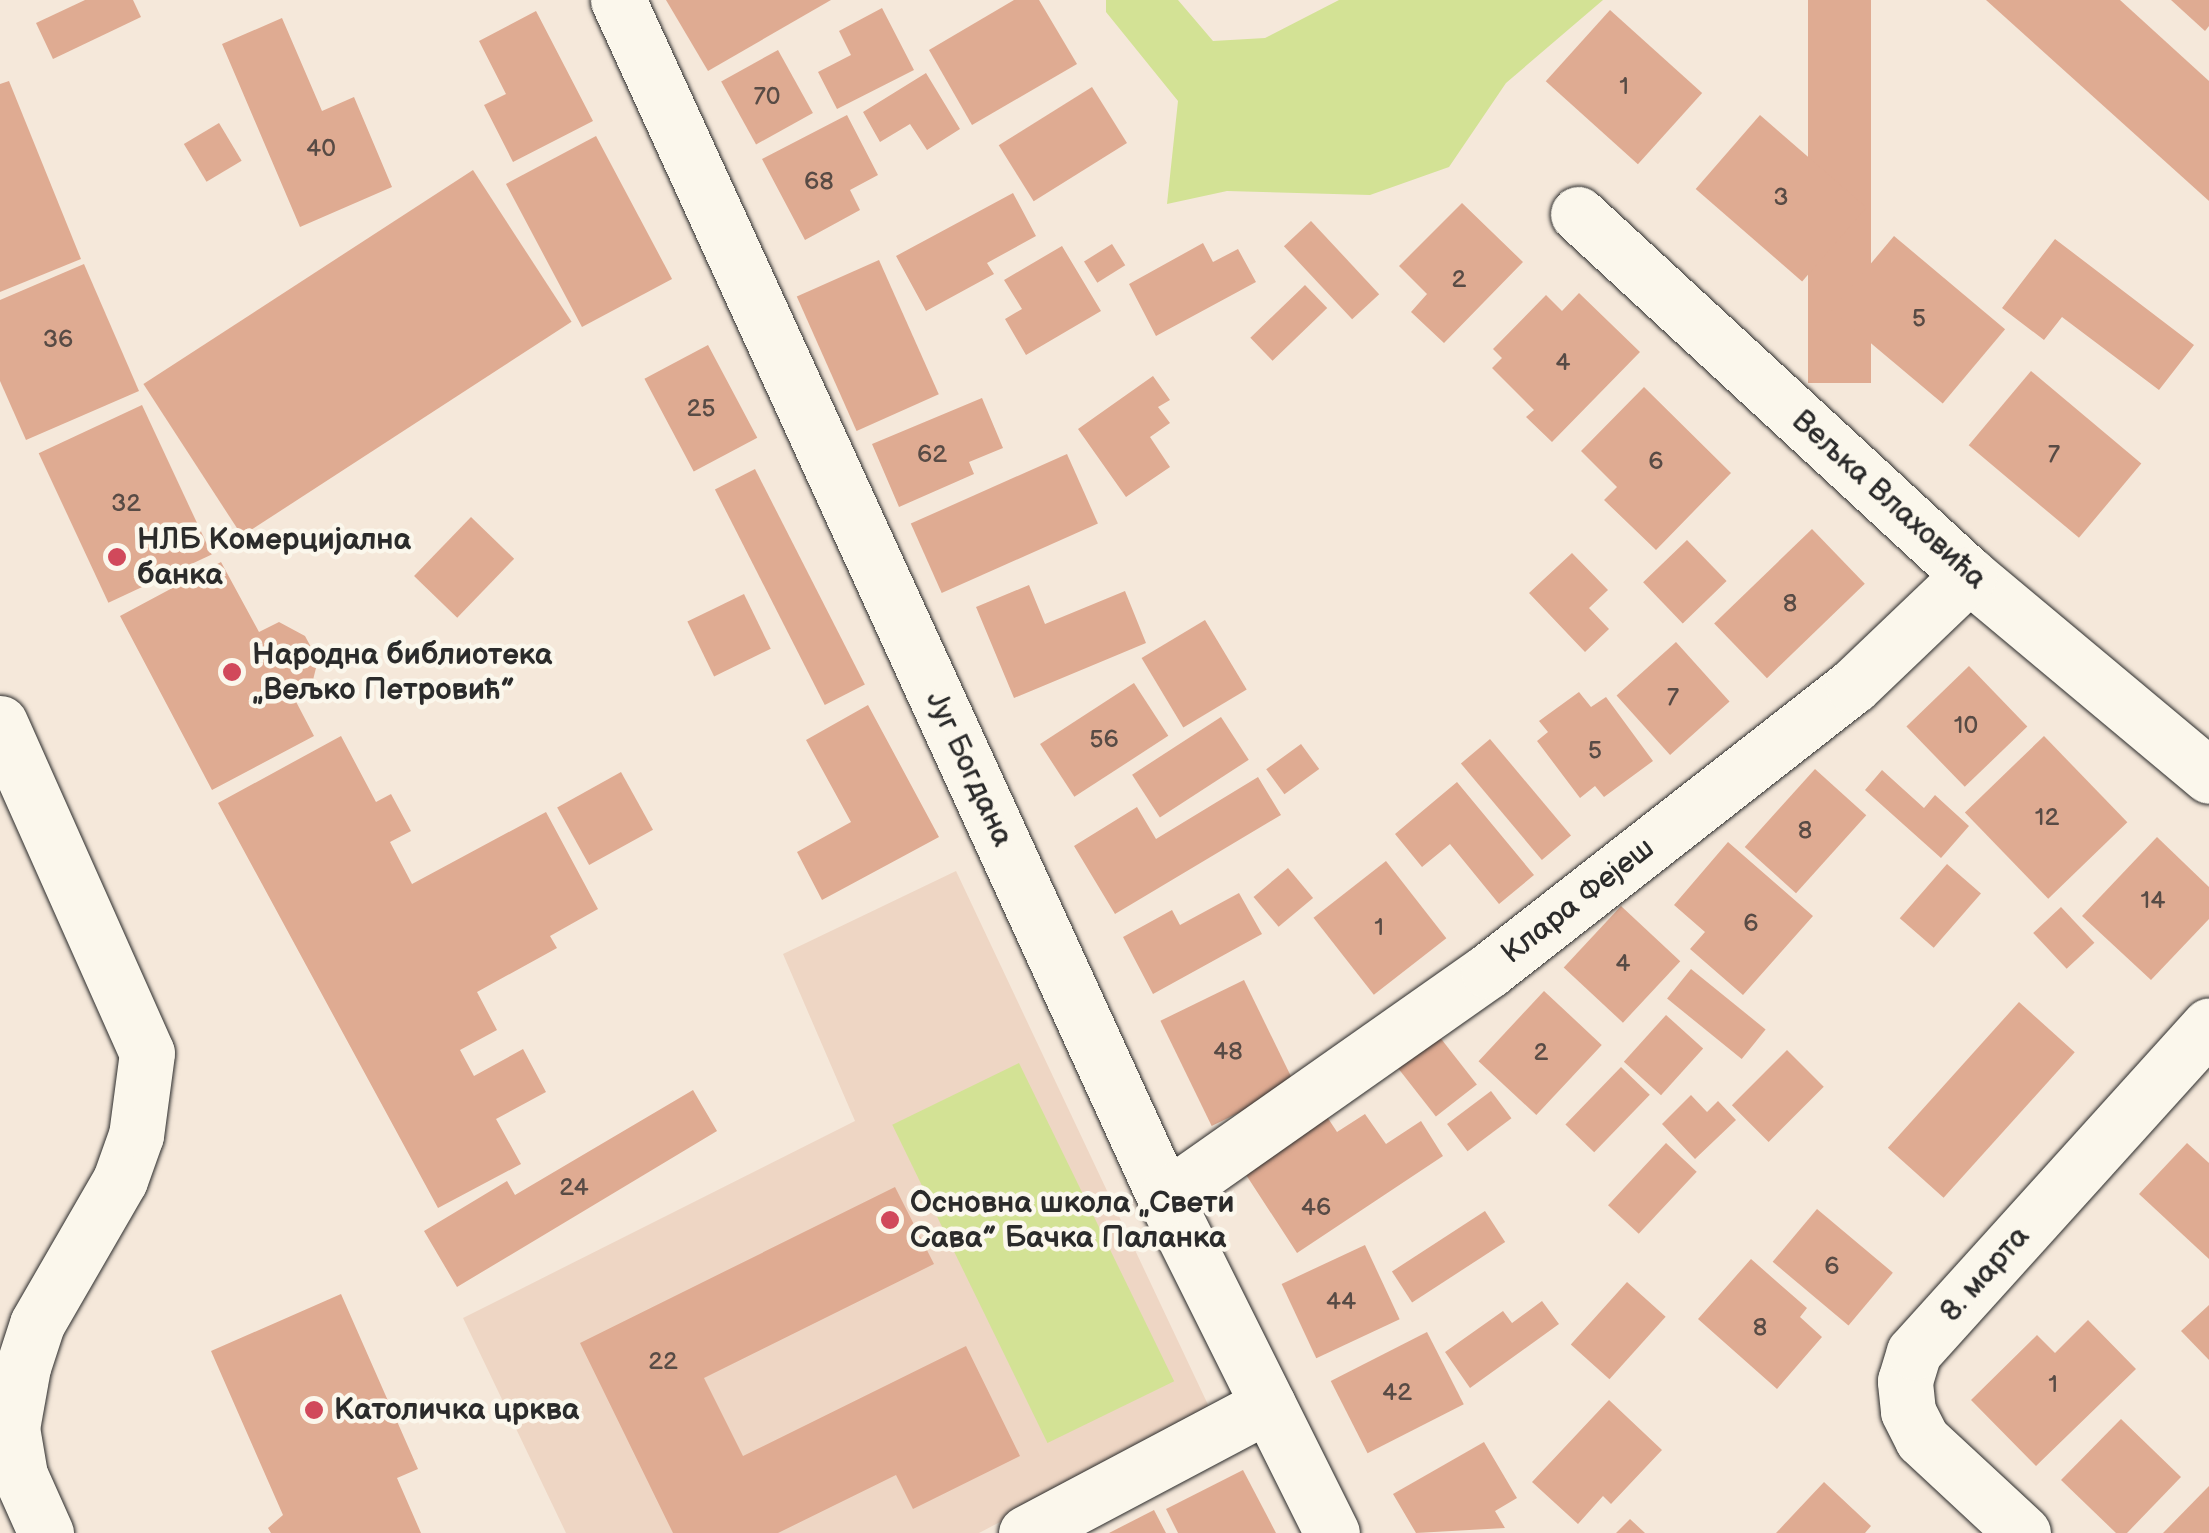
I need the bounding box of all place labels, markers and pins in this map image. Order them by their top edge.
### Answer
place label: НЛБ Комерцијална банка [137,522,411,592]
marker: НЛБ Комерцијална банка [106,546,128,568]
place label: Народна библиотека „Вељко Петровић” [252,637,552,708]
marker: Народна библиотека „Вељко Петровић” [221,661,243,683]
place label: Основна школа „Свети Сава” Бачка Паланка [910,1185,1234,1256]
marker: Основна школа „Свети Сава” Бачка Паланка [879,1209,901,1231]
place label: Католичка црква [334,1392,579,1428]
marker: Католичка црква [303,1399,325,1421]

